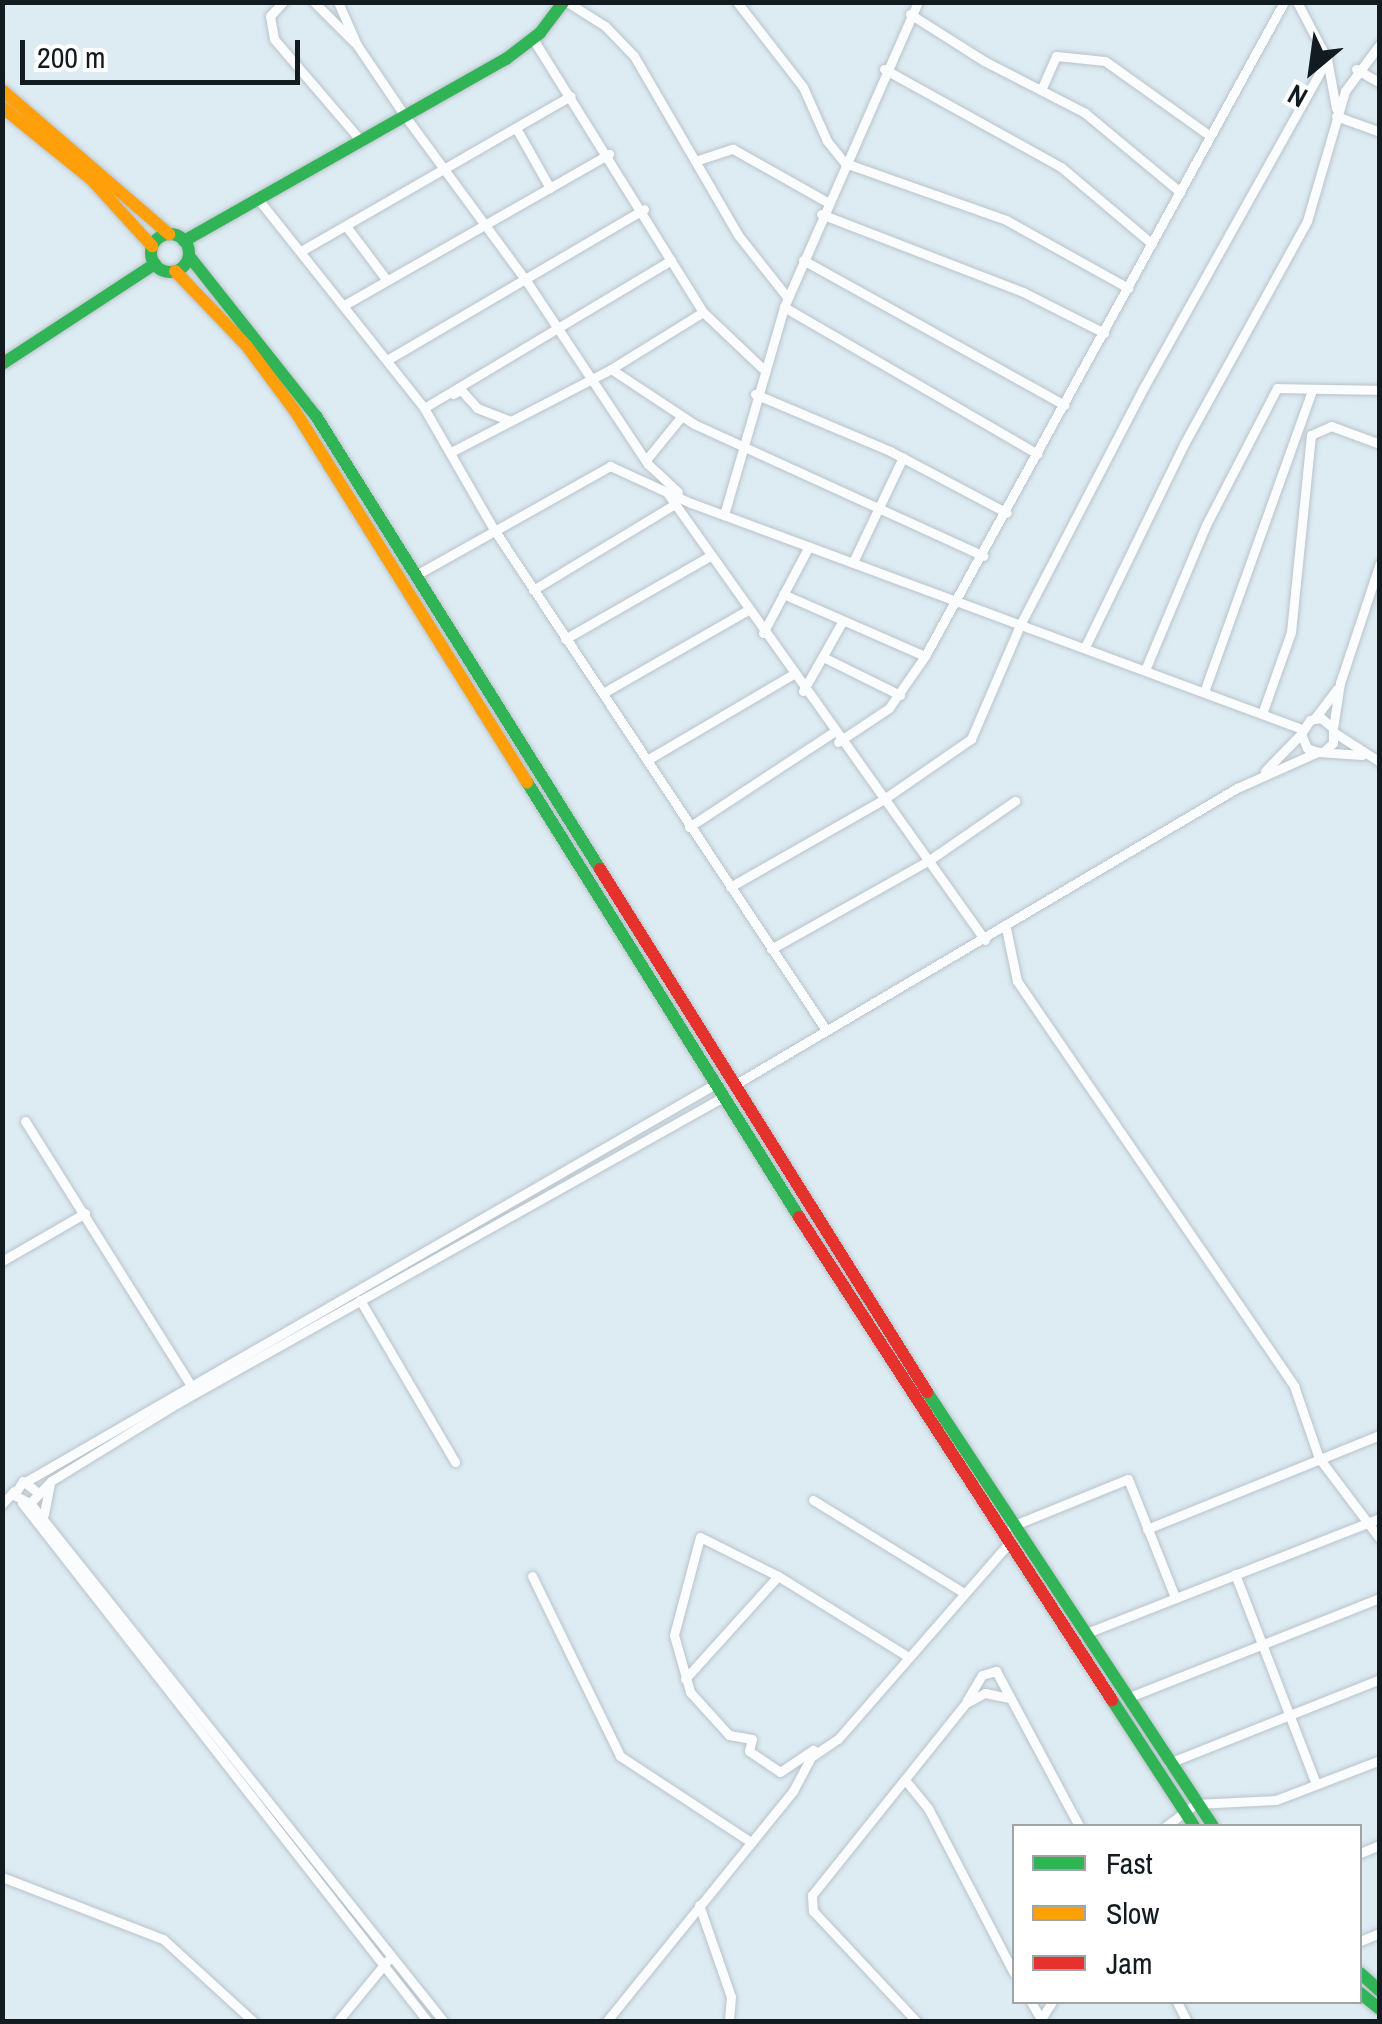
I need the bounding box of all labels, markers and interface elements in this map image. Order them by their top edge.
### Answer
scale bar [25,20,305,82]
north arrow [1262,20,1362,120]
text: 200 m [37,37,105,77]
text: N [1281,76,1314,117]
legend [1012,1824,1362,2004]
text: Fast [1106,1843,1153,1883]
text: Slow [1106,1893,1159,1933]
text: Jam [1106,1943,1152,1983]

